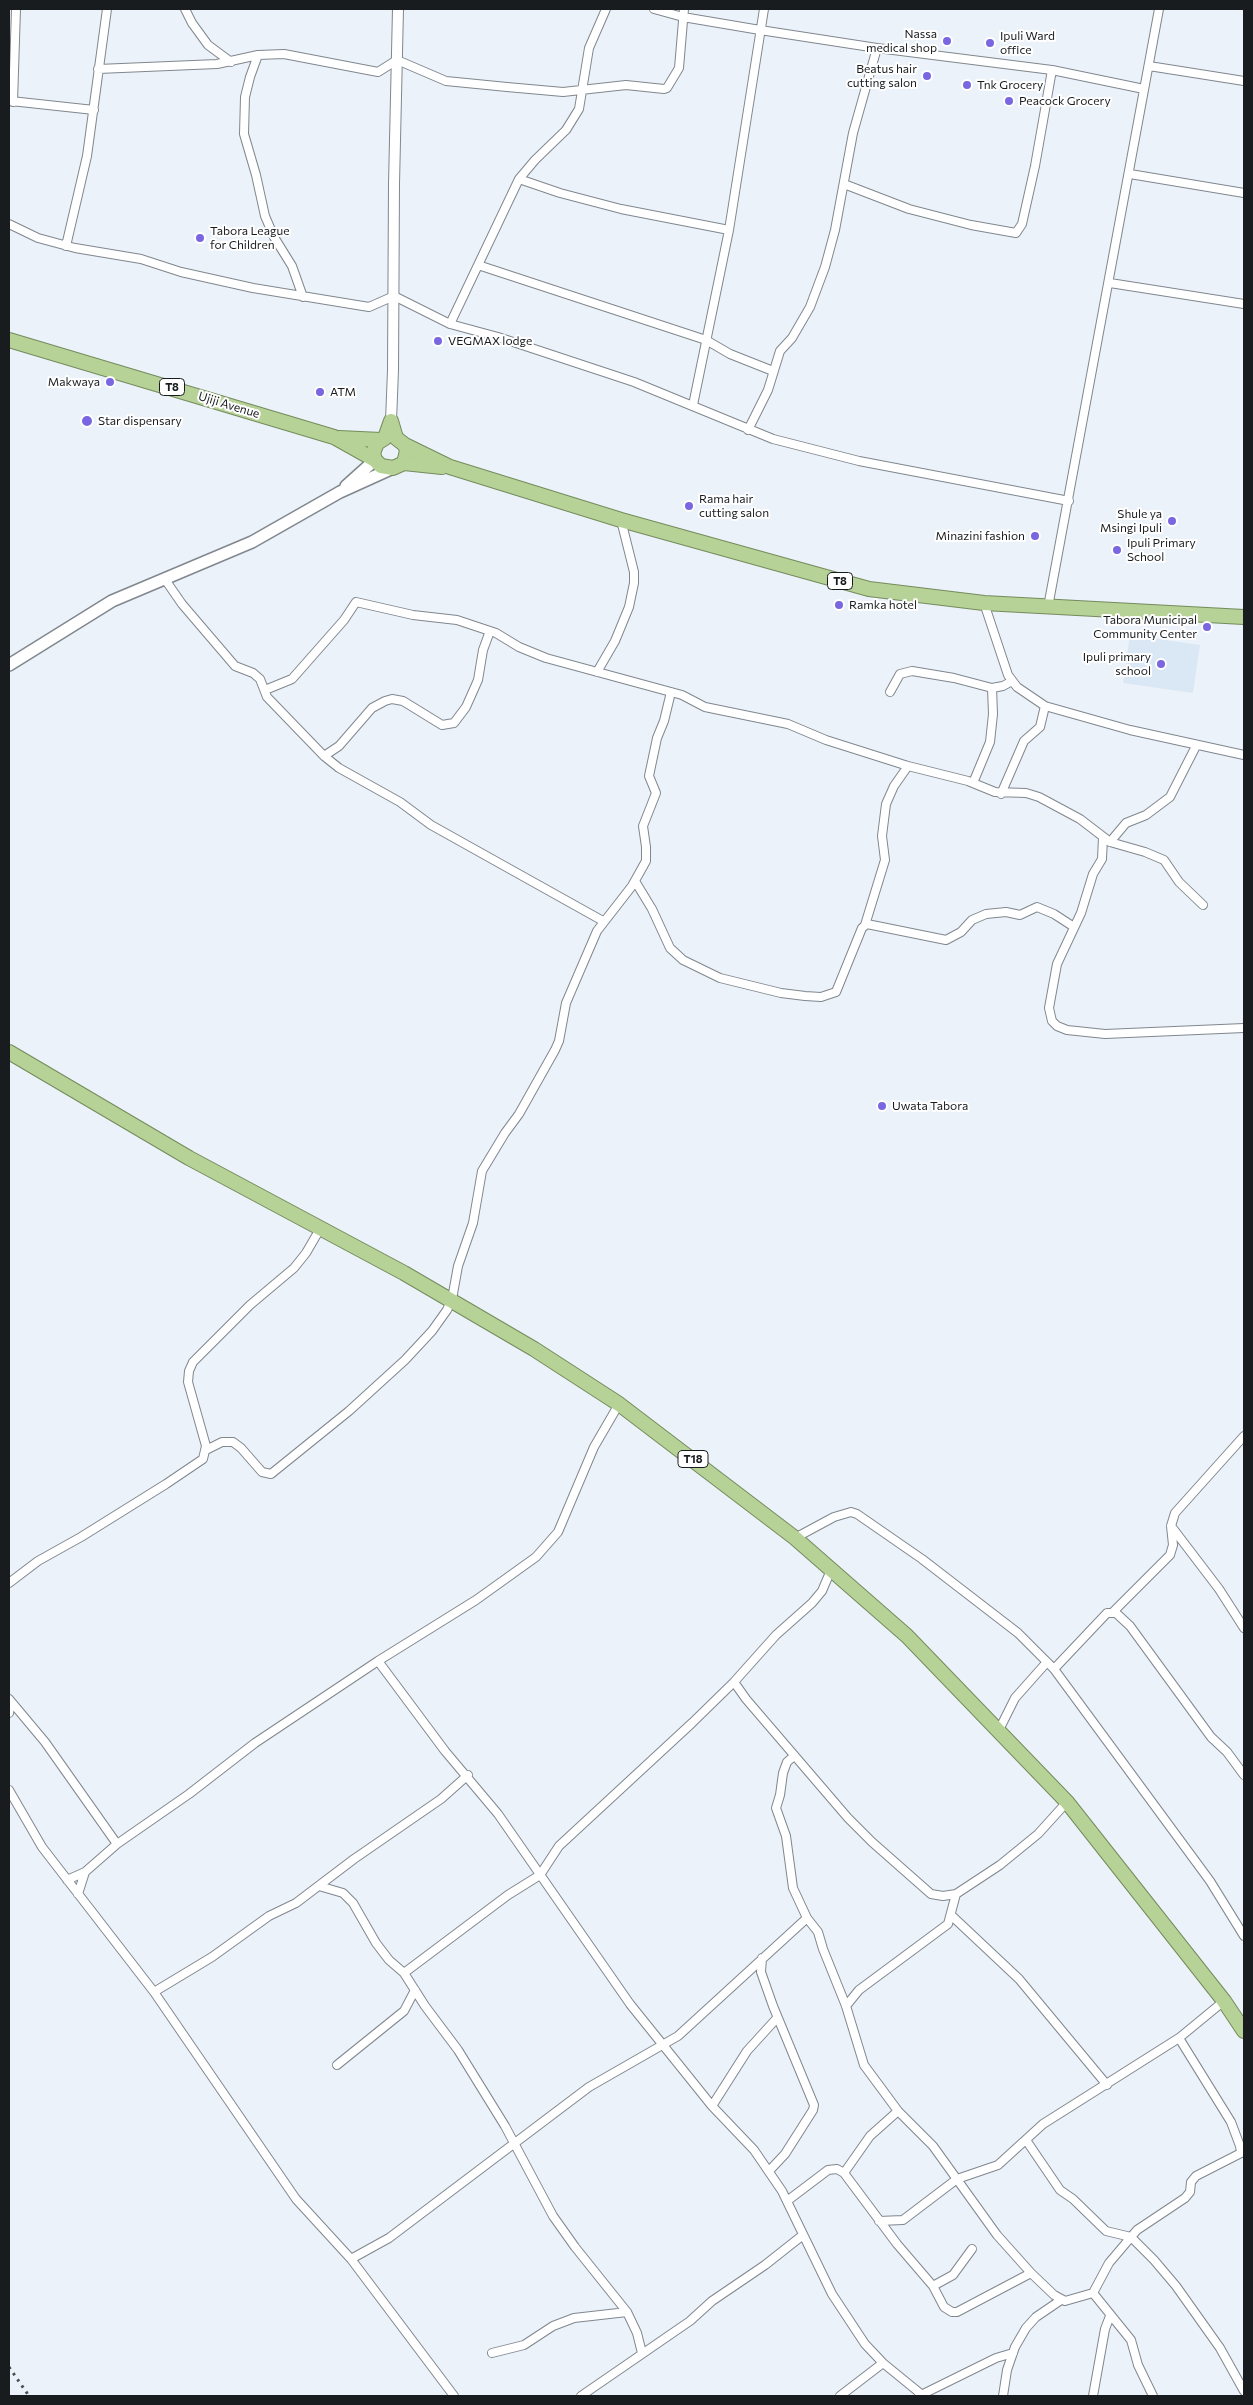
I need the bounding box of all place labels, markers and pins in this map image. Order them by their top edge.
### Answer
place label: Nassa medical shop [866,27,937,55]
place label: Ipuli Ward office [1000,29,1055,57]
marker: Nassa medical shop [941,35,953,47]
marker: Ipuli Ward office [984,37,996,49]
place label: Beatus hair cutting salon [847,62,917,90]
marker: Beatus hair cutting salon [921,70,933,82]
place label: Tnk Grocery [977,78,1043,92]
marker: Tnk Grocery [961,79,973,91]
place label: Peacock Grocery [1019,94,1111,108]
marker: Peacock Grocery [1003,95,1015,107]
place label: Tabora League for Children [210,224,289,252]
marker: Tabora League for Children [194,232,206,244]
place label: VEGMAX lodge [448,334,532,348]
marker: VEGMAX lodge [432,335,444,347]
place label: Makwaya [48,375,100,389]
marker: Makwaya [104,376,116,388]
place label: ATM [330,385,356,399]
marker: ATM [314,386,326,398]
marker: Star dispensary [80,414,94,428]
place label: Star dispensary [98,414,182,428]
place label: Rama hair cutting salon [699,492,769,520]
marker: Rama hair cutting salon [683,500,695,512]
place label: Shule ya Msingi Ipuli [1100,507,1162,535]
marker: Shule ya Msingi Ipuli [1166,515,1178,527]
place label: Minazini fashion [936,529,1025,543]
marker: Minazini fashion [1029,530,1041,542]
place label: Ipuli Primary School [1127,536,1196,564]
marker: Ipuli Primary School [1111,544,1123,556]
place label: Ramka hotel [849,598,917,612]
marker: Ramka hotel [833,599,845,611]
place label: Tabora Municipal Community Center [1093,613,1197,641]
marker: Tabora Municipal Community Center [1201,621,1213,633]
place label: Ipuli primary school [1083,650,1151,678]
marker: Ipuli primary school [1155,658,1167,670]
place label: Uwata Tabora [892,1099,968,1113]
marker: Uwata Tabora [876,1100,888,1112]

